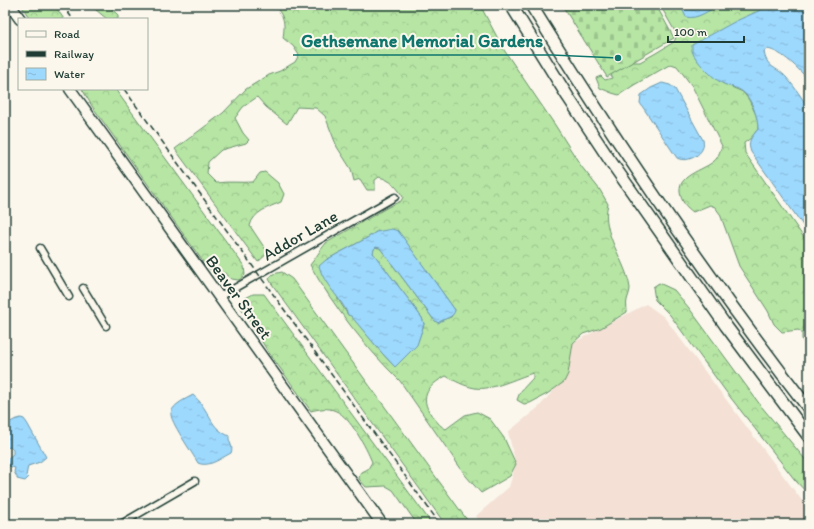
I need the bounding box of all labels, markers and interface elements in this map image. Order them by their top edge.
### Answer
legend [18,18,148,90]
scale bar [668,18,744,44]
callout: Gethsemane Memorial Gardens [293,25,552,55]
text: 100 m [674,25,707,39]
text: Road [54,27,80,41]
text: Gethsemane Memorial Gardens [301,30,543,52]
text: Railway [54,47,94,61]
text: Water [54,67,85,81]
street label: Addor Lane [259,205,341,265]
street label: Beaver Street [202,251,277,343]

